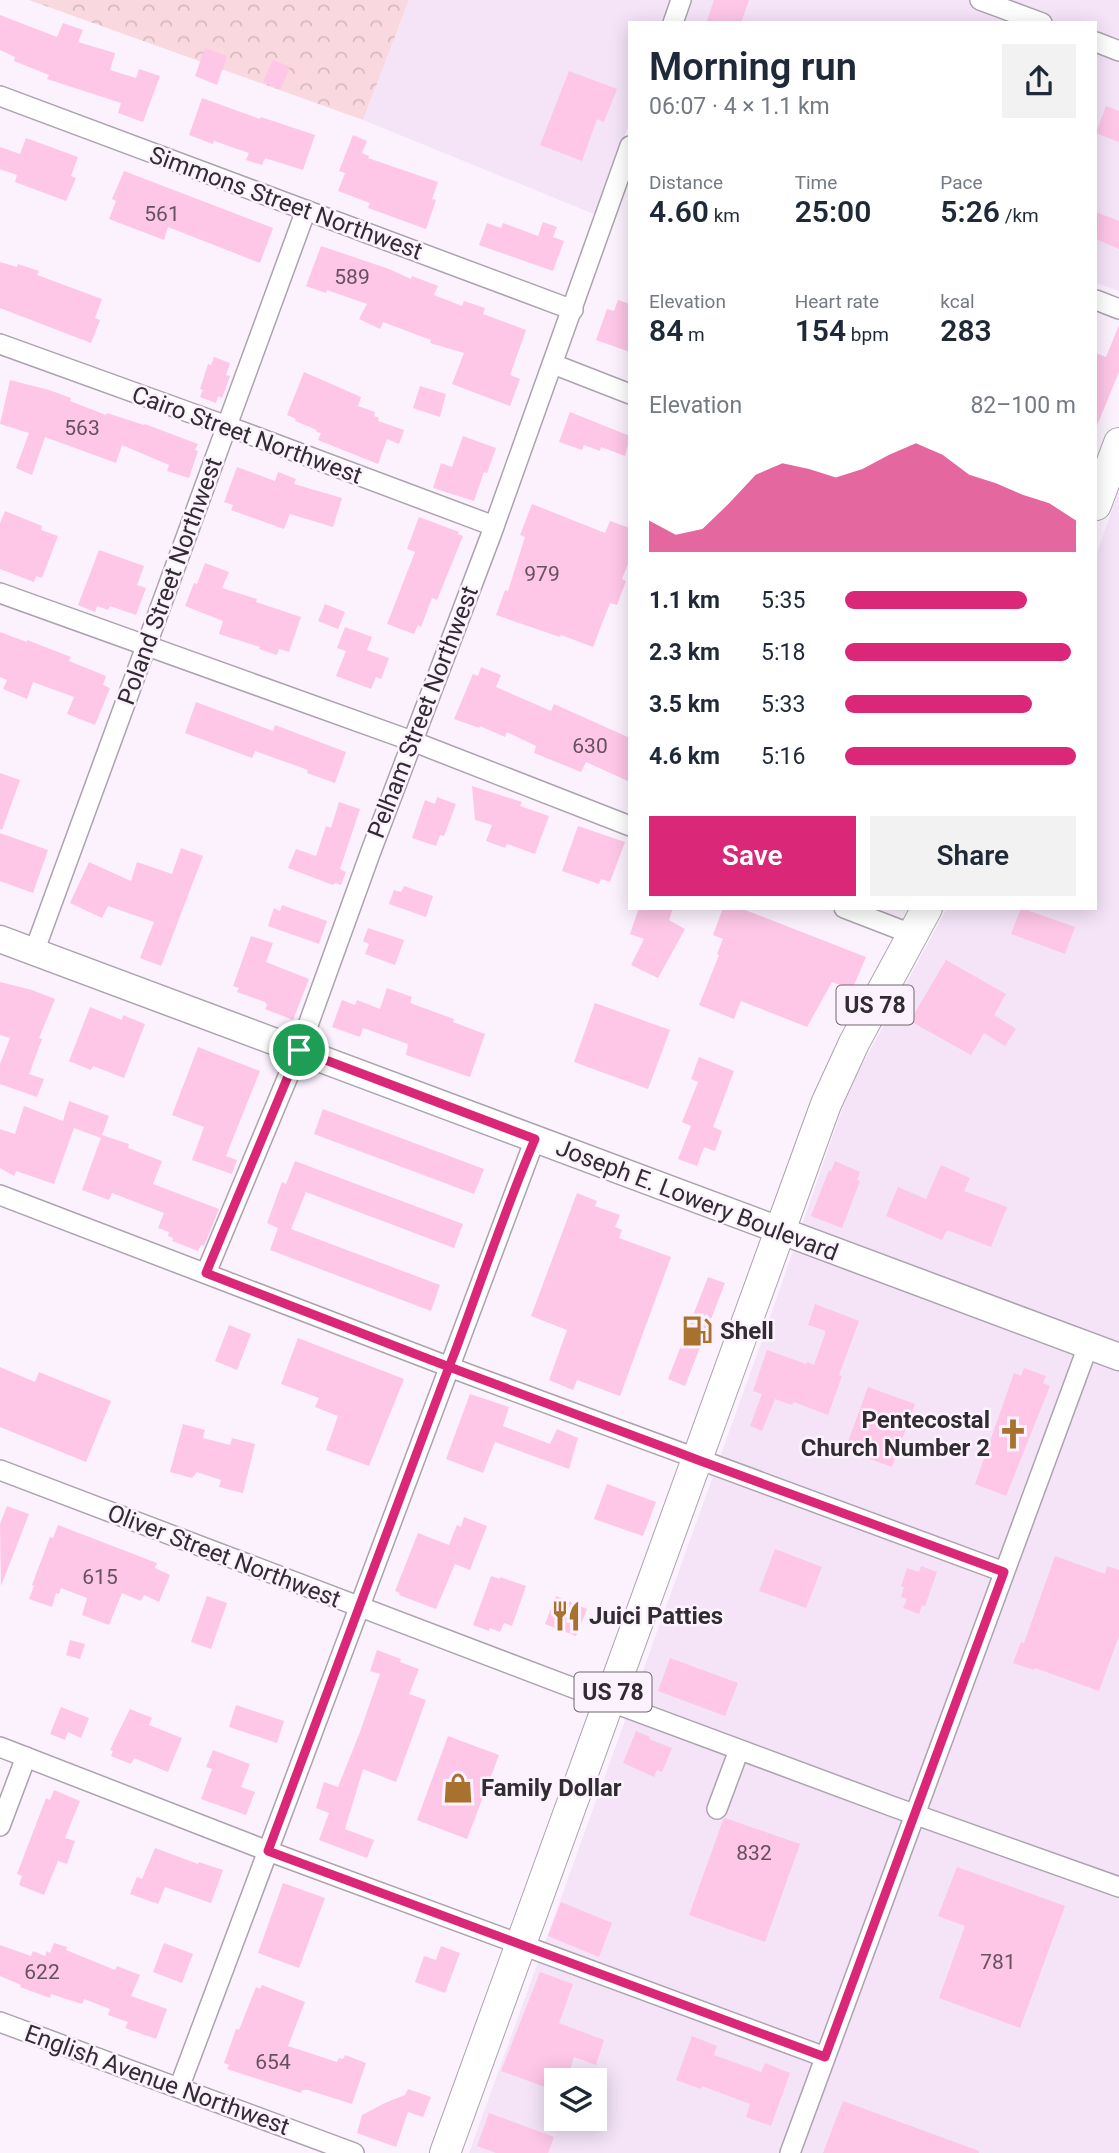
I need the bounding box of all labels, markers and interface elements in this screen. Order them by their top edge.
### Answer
button: share [1002,44,1076,118]
text: Morning run [649,45,857,89]
text: 06:07 · 4 × 1.1 km [649,93,830,120]
street label: Simmons Street Northwest [146,141,426,266]
text: Distance [649,171,723,194]
text: Time [795,171,837,194]
text: Pace [940,171,983,194]
text: 4.60 [649,194,709,229]
text: 25:00 [795,194,871,229]
text: 5:26 [940,194,1000,229]
house number: 561 [144,202,180,226]
text: km [709,204,740,227]
text: /km [1000,204,1039,227]
house number: 589 [334,265,370,289]
text: Elevation [649,290,726,313]
text: Heart rate [795,290,879,313]
text: kcal [940,290,975,313]
text: 84 [649,313,683,348]
text: 154 [795,313,846,348]
text: 283 [940,313,992,348]
text: m [683,323,705,346]
text: bpm [846,323,889,346]
street label: Cairo Street Northwest [128,380,366,490]
text: Elevation [649,392,742,419]
text: 82–100 m [970,392,1076,419]
house number: 563 [64,416,100,440]
street label: Poland Street Northwest [112,453,228,709]
house number: 979 [524,562,560,586]
street label: Pelham Street Northwest [362,582,484,842]
text: 1.1 km [649,587,720,614]
text: 5:35 [761,587,805,614]
text: 2.3 km [649,639,720,666]
text: 5:18 [761,639,805,666]
text: 3.5 km [649,691,720,718]
text: 5:33 [761,691,805,718]
house number: 630 [572,734,608,758]
text: 4.6 km [649,743,720,770]
text: 5:16 [761,743,805,770]
button: Save [649,816,856,896]
button: Share [870,816,1076,896]
road number: US 78 [836,986,914,1024]
pin [269,1020,329,1080]
icon: arrive [280,1031,318,1069]
street label: Joseph E. Lowery Boulevard [552,1133,842,1267]
fuel station icon: Shell [680,1314,714,1348]
place label: Shell [720,1317,774,1345]
place label: Pentecostal Church Number 2 [801,1406,990,1462]
church icon: Pentecostal Church Number 2 [996,1417,1030,1451]
street label: Oliver Street Northwest [104,1499,345,1613]
house number: 615 [82,1565,118,1589]
restaurant icon: Juici Patties [549,1599,583,1633]
place label: Juici Patties [589,1602,723,1630]
road number: US 78 [574,1672,652,1712]
shop icon: Family Dollar [441,1771,475,1805]
place label: Family Dollar [481,1774,622,1802]
house number: 832 [736,1841,772,1865]
house number: 781 [980,1950,1016,1974]
house number: 622 [24,1960,60,1984]
street label: English Avenue Northwest [21,2019,293,2141]
house number: 654 [255,2050,291,2074]
map controls [544,2068,607,2131]
button: layers [544,2068,607,2131]

